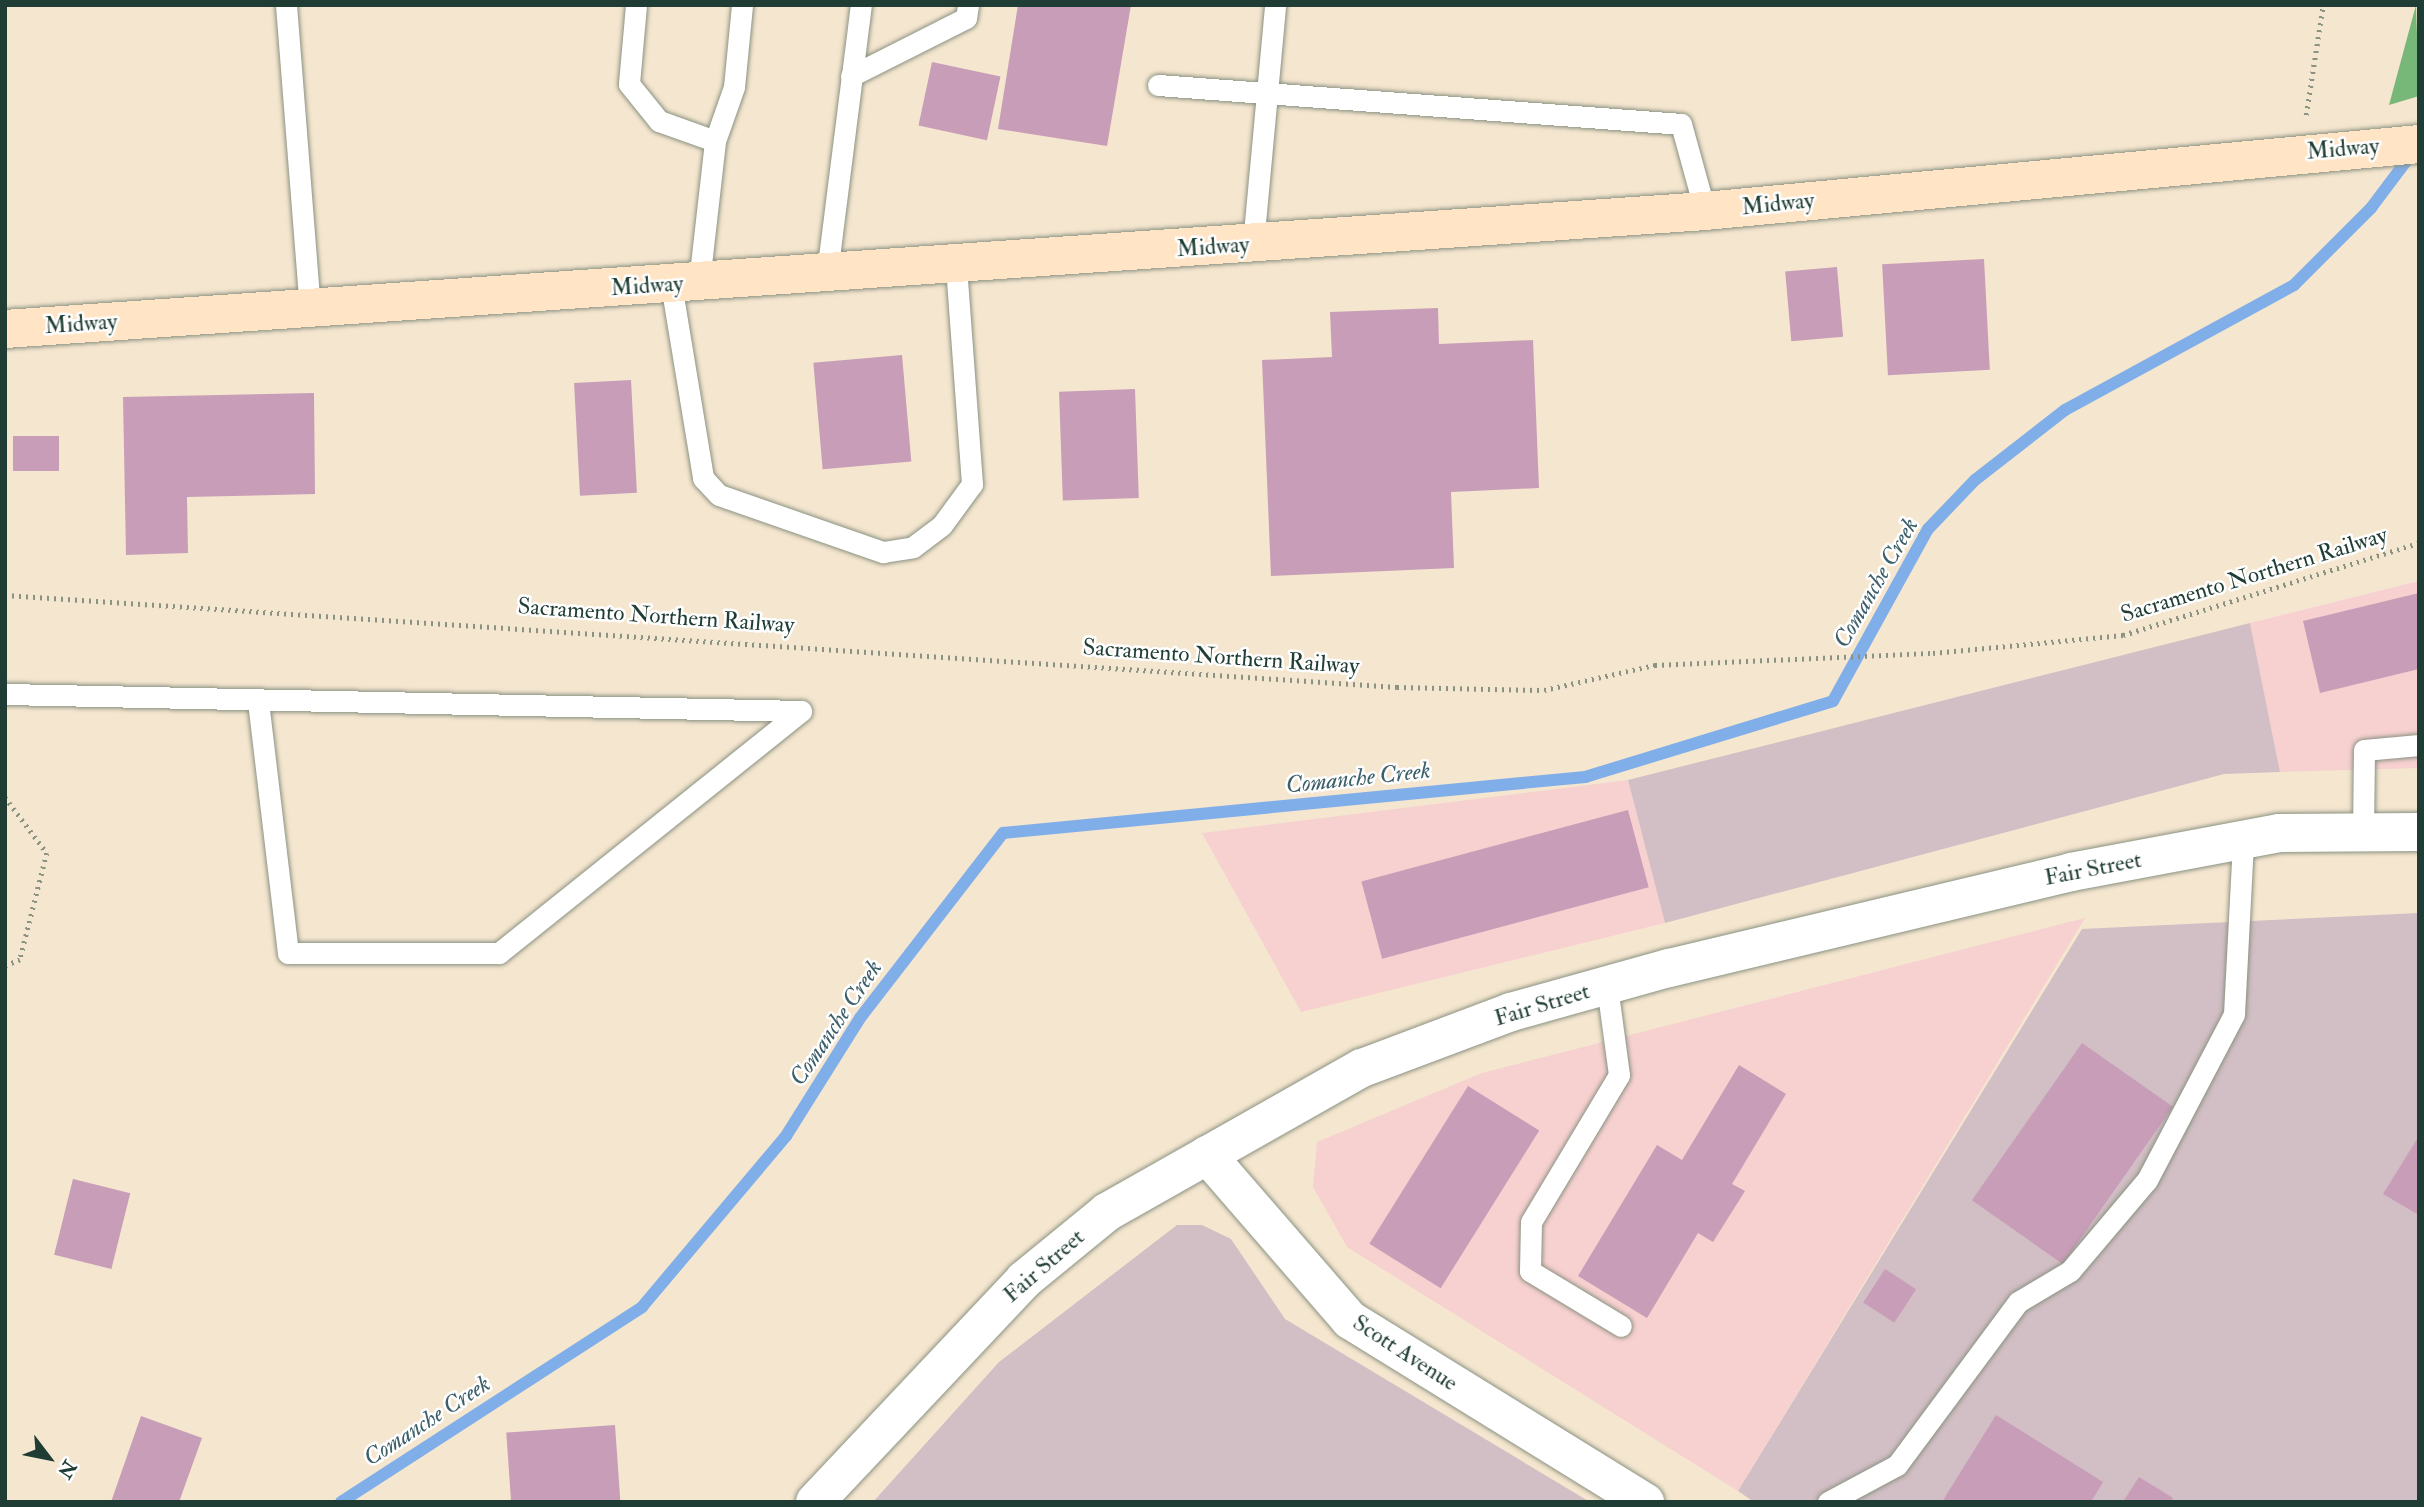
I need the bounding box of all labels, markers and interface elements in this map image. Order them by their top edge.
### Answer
street label: Midway [2305,132,2381,166]
street label: Midway [1740,186,1816,222]
street label: Midway [1176,231,1250,263]
street label: Midway [610,270,684,302]
street label: Midway [44,308,118,340]
water label: Comanche Creek [1827,513,1925,653]
street label: Sacramento Northern Railway [2117,521,2391,629]
street label: Sacramento Northern Railway [517,593,795,639]
street label: Sacramento Northern Railway [1082,634,1360,680]
water label: Comanche Creek [1284,756,1432,800]
street label: Fair Street [2042,846,2144,892]
water label: Comanche Creek [783,955,889,1091]
street label: Fair Street [1491,977,1593,1033]
street label: Fair Street [998,1223,1090,1309]
street label: Scott Avenue [1347,1309,1463,1397]
water label: Comanche Creek [358,1369,496,1473]
north arrow [14,1423,84,1493]
text: N [52,1456,81,1483]

